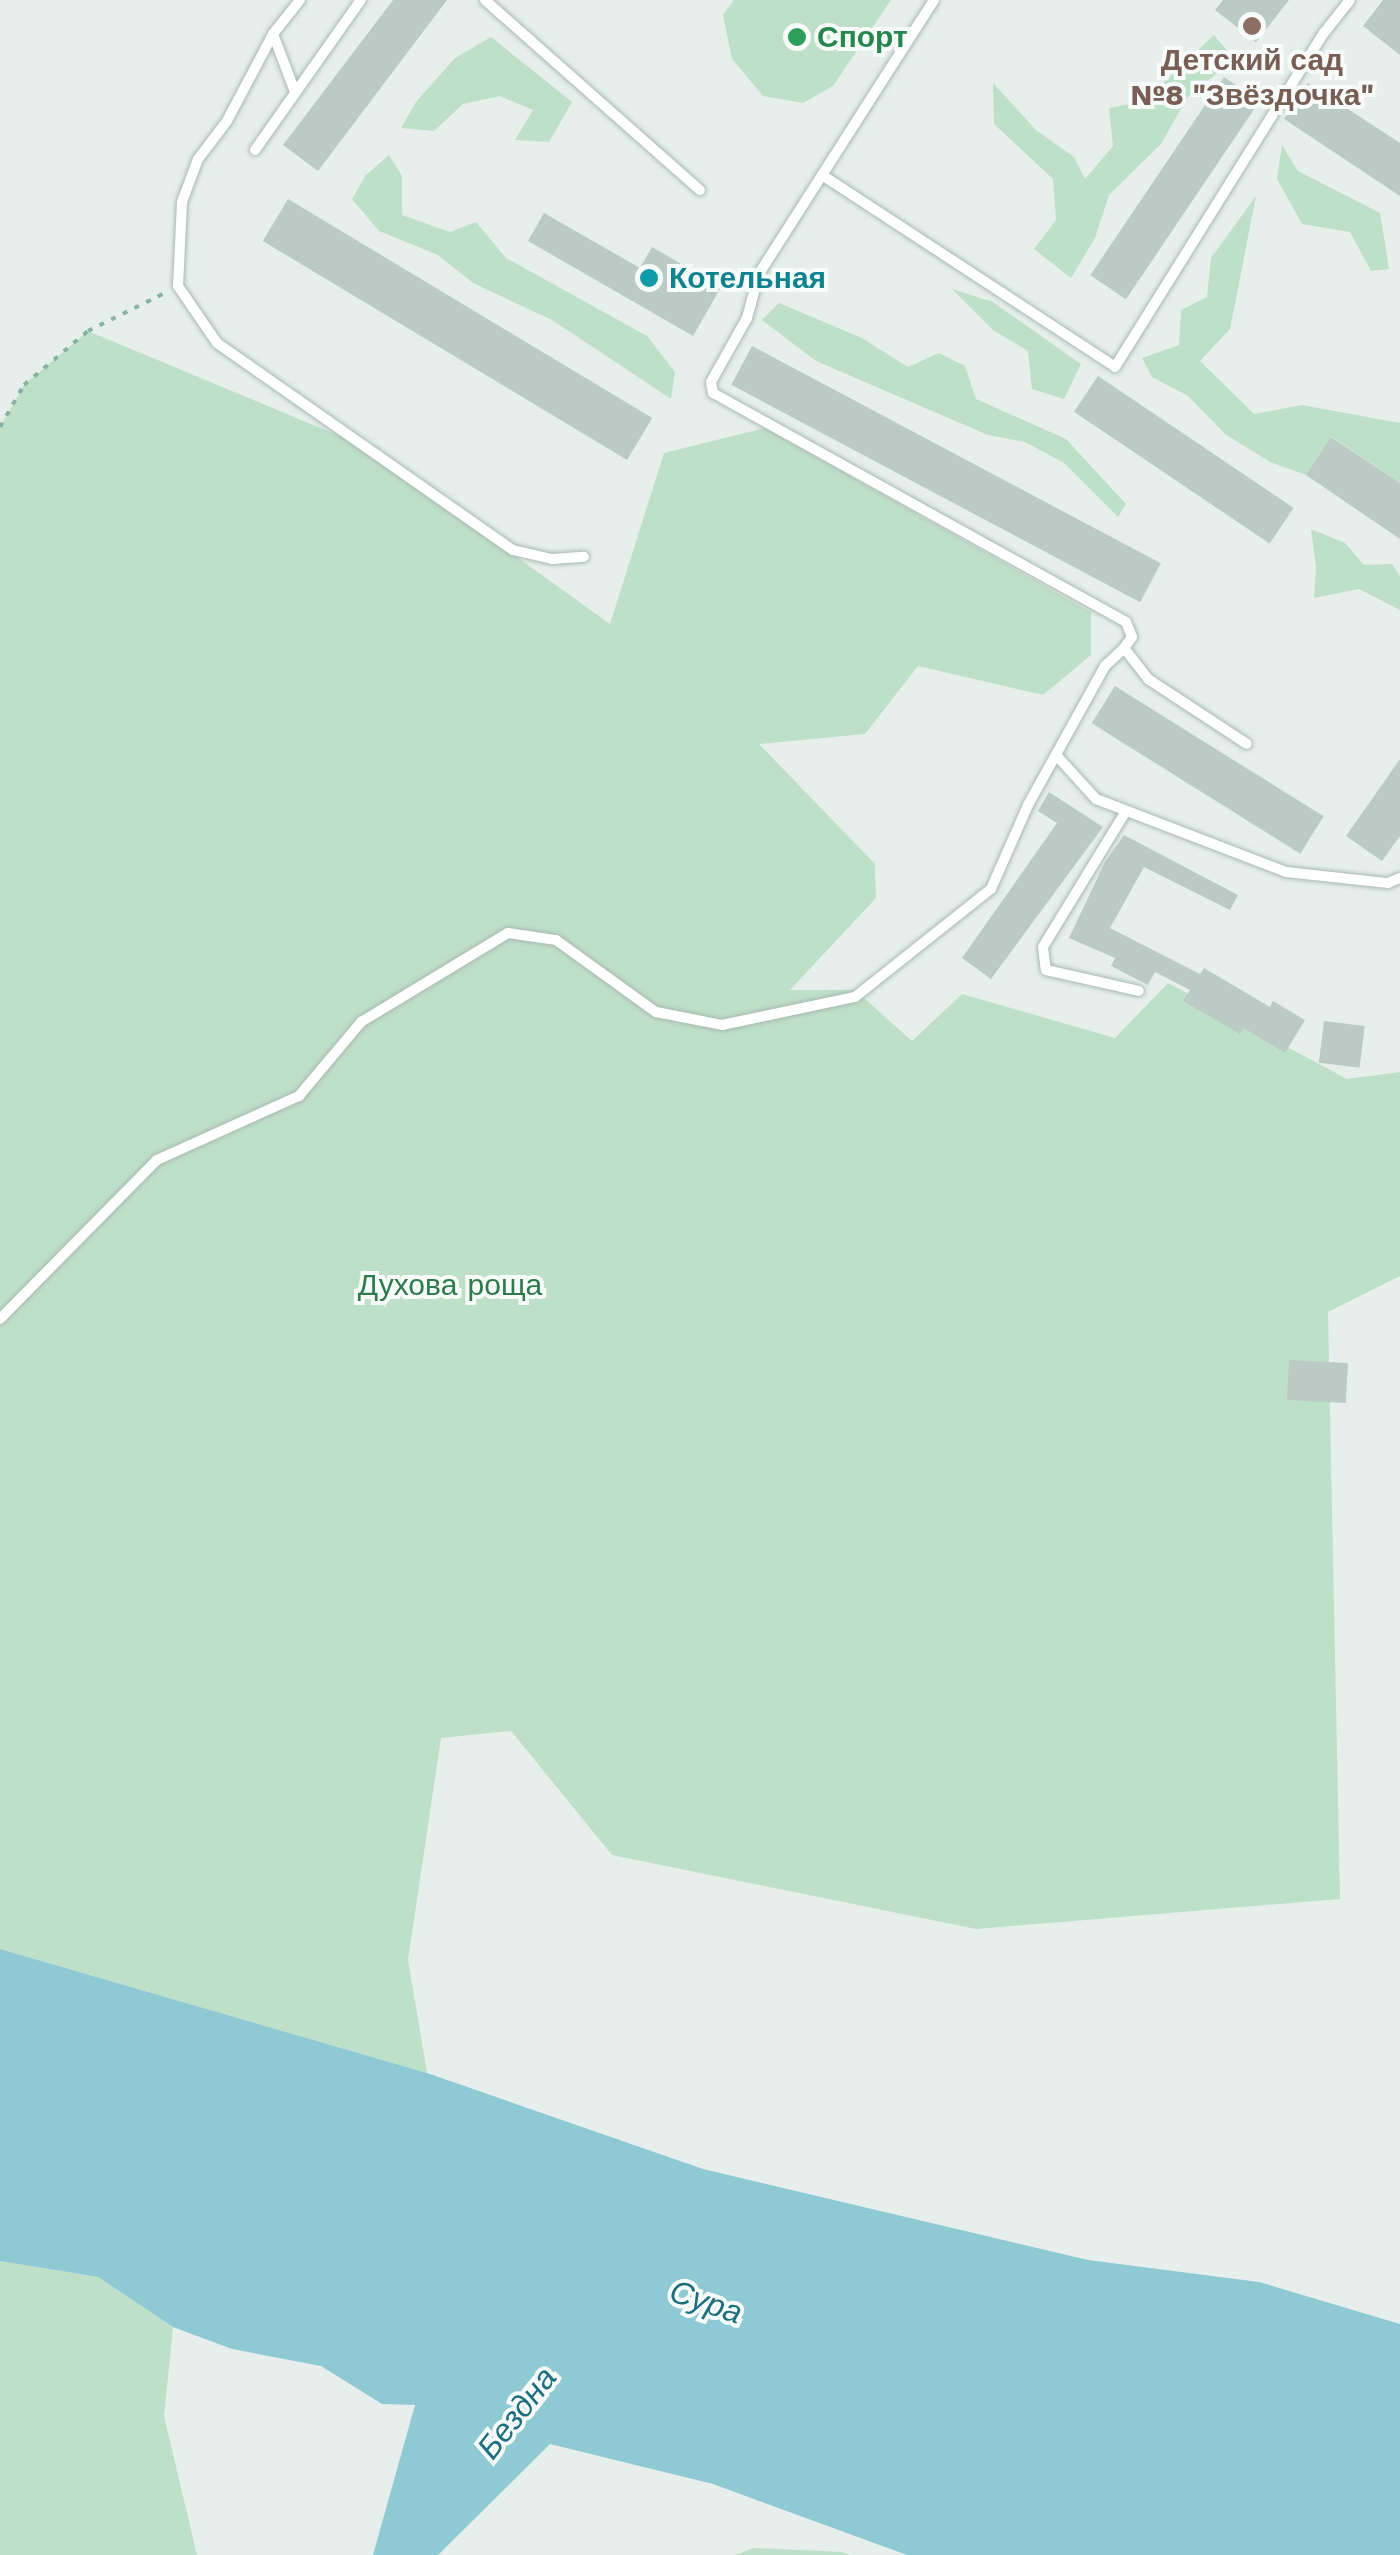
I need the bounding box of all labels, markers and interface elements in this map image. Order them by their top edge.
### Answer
marker: Детский сад №8 "Звёздочка" [1241,15,1263,37]
place label: Спорт [817,19,908,55]
marker: Спорт [786,26,808,48]
place label: Детский сад №8 "Звёздочка" [1130,42,1374,112]
place label: Котельная [669,260,826,296]
marker: Котельная [638,267,660,289]
park label: Духова роща [358,1267,542,1303]
water label: Сура [665,2272,747,2332]
water label: Бездна [469,2359,565,2467]

